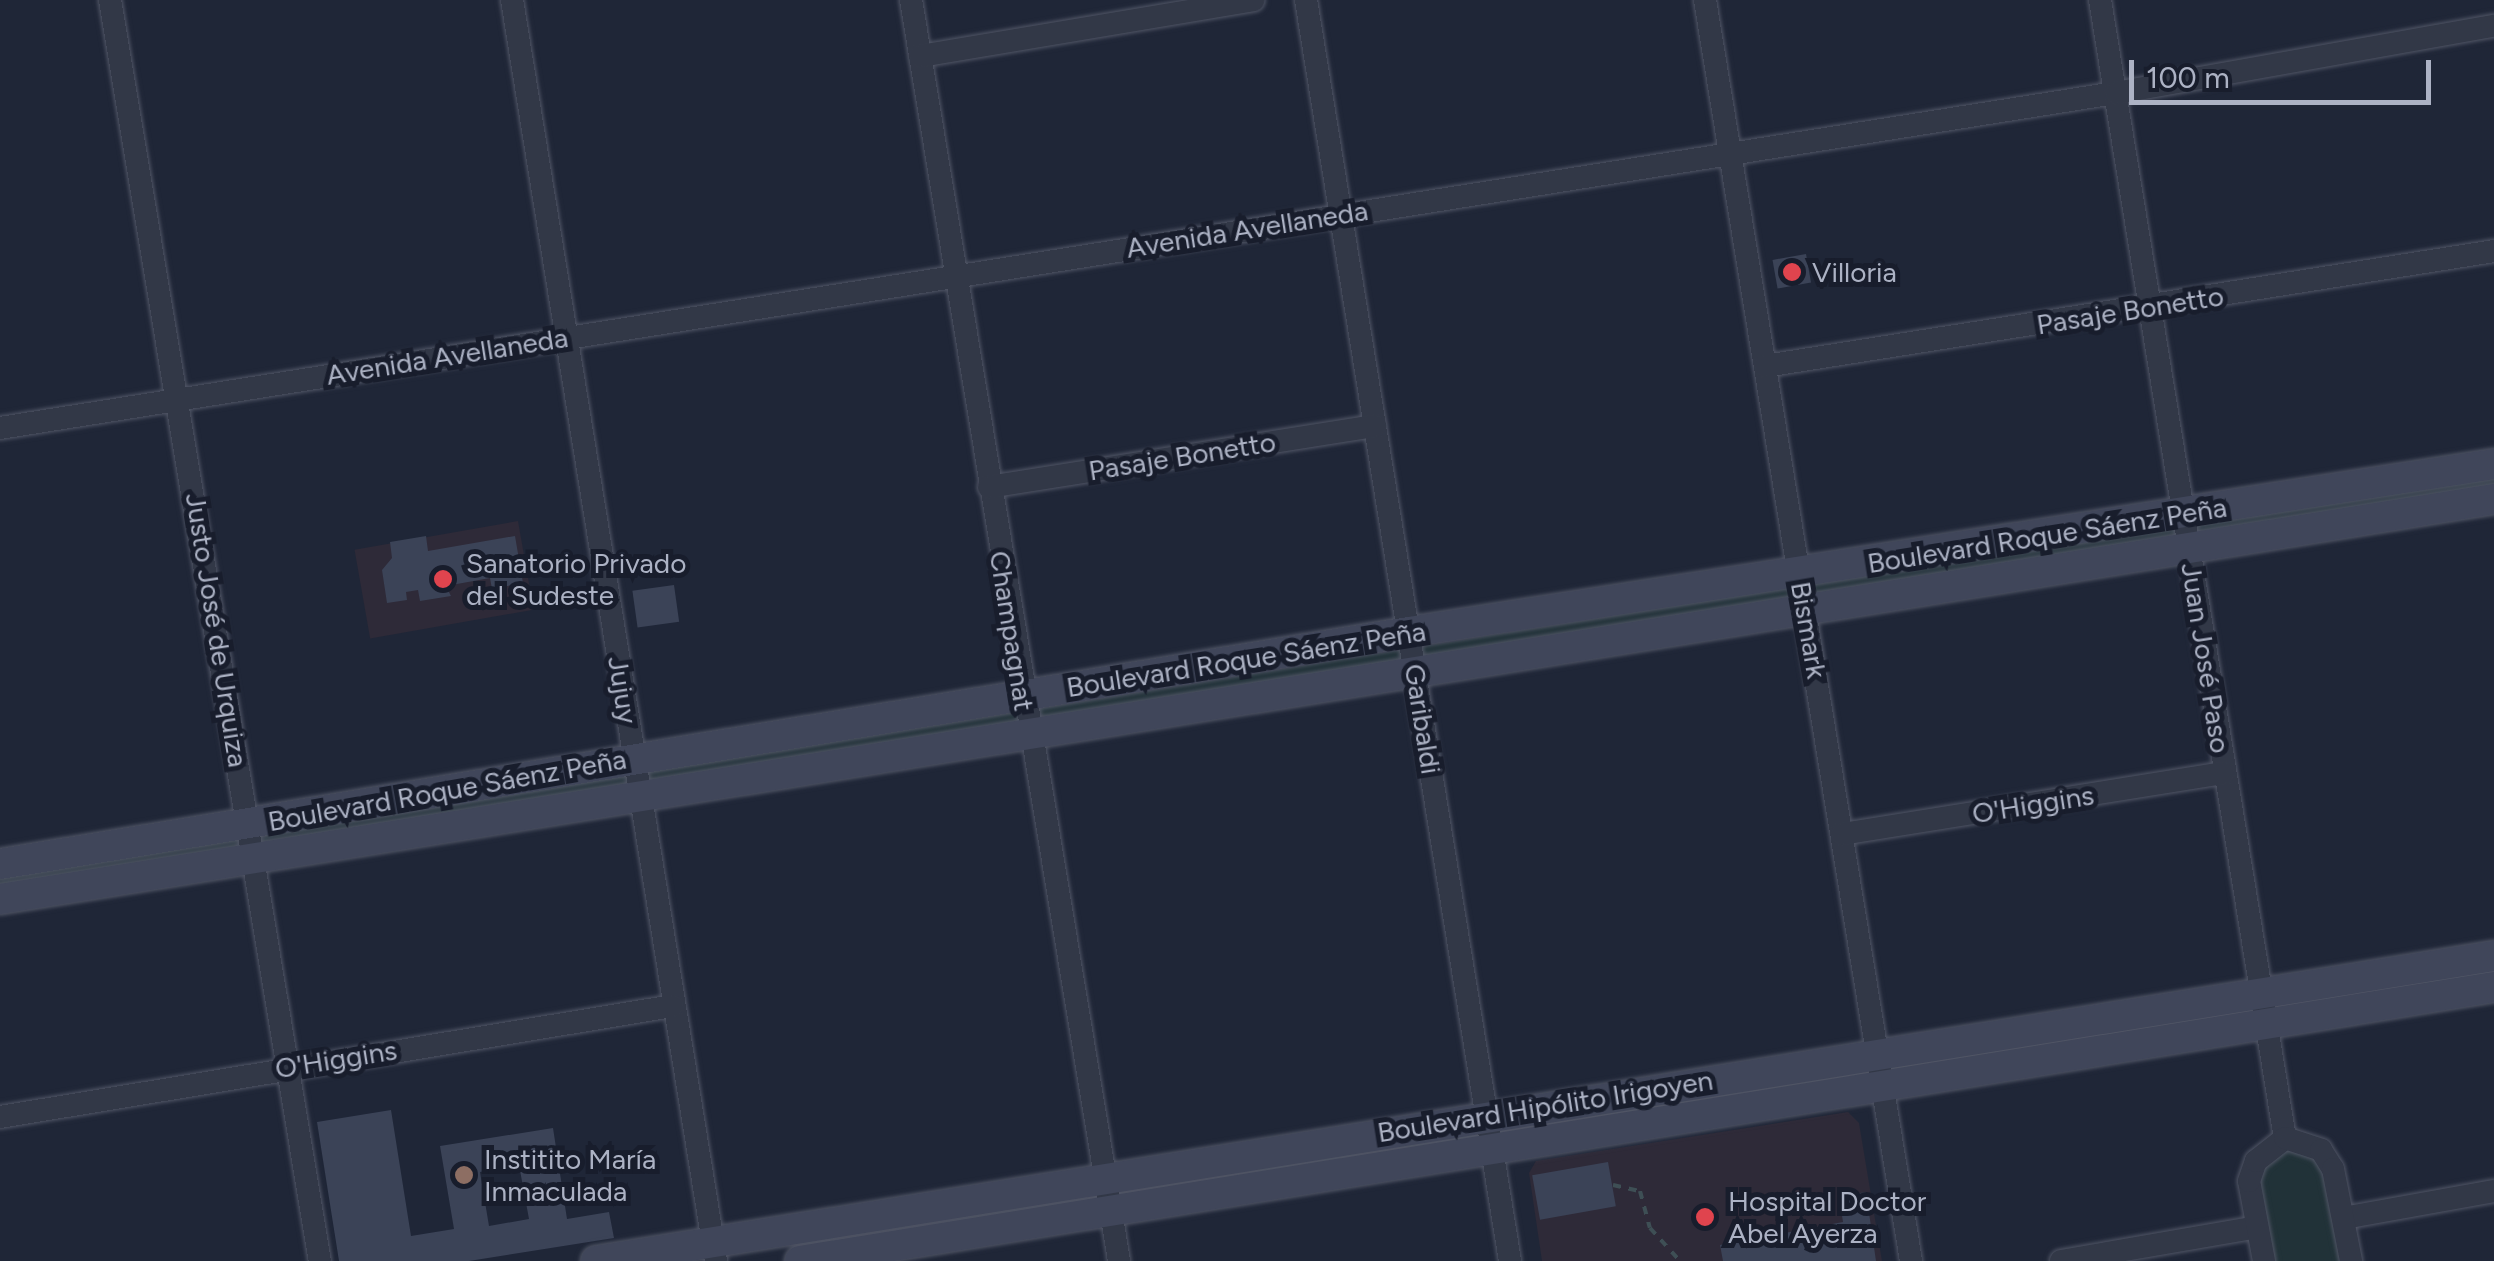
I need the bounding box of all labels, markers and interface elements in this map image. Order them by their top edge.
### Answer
scale bar [2134,40,2436,102]
text: 100 m [2146,59,2230,96]
street label: Avenida Avellaneda [1124,193,1370,265]
place label: Villoria [1812,255,1897,289]
marker: Villoria [1781,261,1803,283]
street label: Pasaje Bonetto [2034,279,2226,341]
street label: Avenida Avellaneda [324,320,570,392]
street label: Pasaje Bonetto [1086,425,1278,487]
street label: Boulevard Roque Sáenz Peña [1865,490,2229,580]
street label: Justo José de Urquiza [179,491,255,769]
place label: Sanatorio Privado del Sudeste [466,546,686,612]
street label: Champagnat [983,549,1041,713]
street label: Juan José Paso [2174,560,2238,756]
marker: Sanatorio Privado del Sudeste [430,566,456,592]
street label: Bismark [1784,579,1834,681]
street label: Boulevard Roque Sáenz Peña [1064,614,1428,704]
street label: Jujuy [601,654,645,726]
street label: Garibaldi [1398,661,1448,777]
street label: Boulevard Roque Sáenz Peña [265,742,629,838]
street label: O'Higgins [1970,778,2096,830]
street label: O'Higgins [273,1033,399,1085]
street label: Boulevard Hipólito Irigoyen [1375,1063,1715,1149]
place label: Institito María Inmaculada [484,1142,656,1208]
marker: Institito María Inmaculada [453,1164,475,1186]
place label: Hospital Doctor Abel Ayerza [1728,1184,1926,1250]
marker: Hospital Doctor Abel Ayerza [1692,1204,1718,1230]

